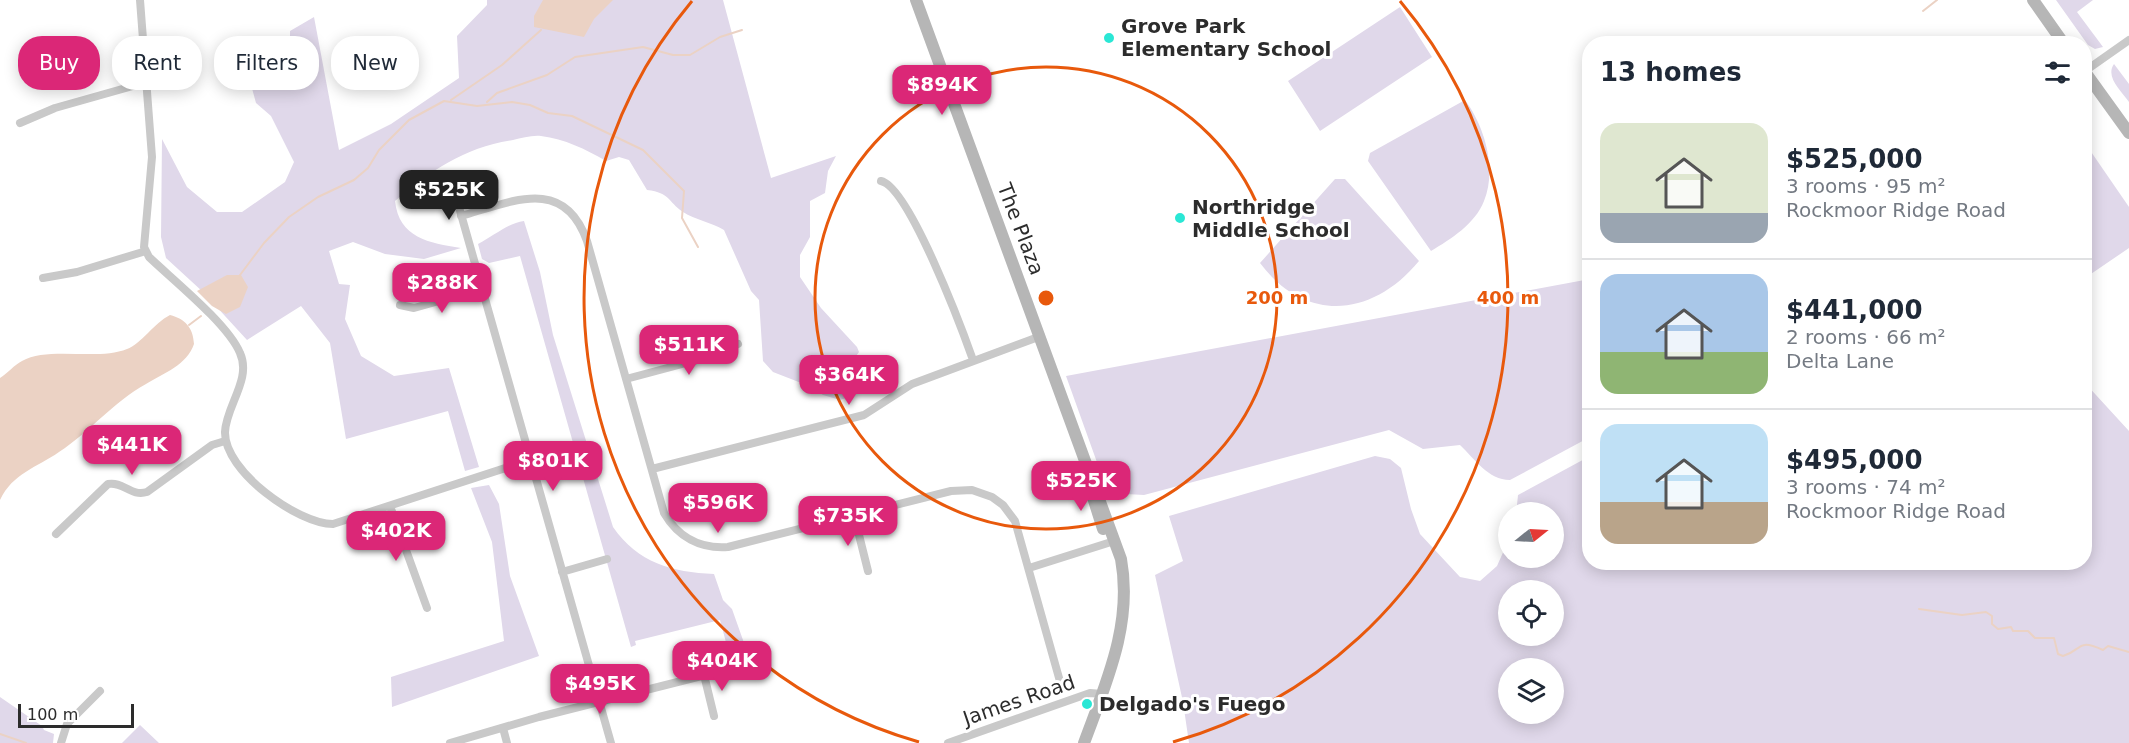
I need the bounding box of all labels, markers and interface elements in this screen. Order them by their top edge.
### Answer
place label: Grove Park Elementary School [1121,14,1331,61]
marker: Grove Park Elementary School [1102,31,1116,45]
chip: Buy [18,36,100,90]
chip: Rent [112,36,202,90]
chip: Filters [214,36,319,90]
chip: New [331,36,419,90]
icon: filters [2041,56,2074,89]
text: 13 homes [1600,57,1742,87]
pin: $894K [900,65,984,116]
text: $894K [906,72,978,96]
text: $525,000 [1786,144,1923,174]
icon: home [1648,147,1720,219]
pin: $525K [407,170,491,221]
text: 3 rooms · 95 m² [1786,174,1946,198]
text: $525K [413,177,485,201]
street label: The Plaza [992,179,1049,278]
place label: Northridge Middle School [1192,195,1350,242]
text: Rockmoor Ridge Road [1786,198,2006,222]
marker: Northridge Middle School [1173,211,1187,225]
pin: $288K [400,263,484,314]
text: $288K [406,270,478,294]
text: 200 m [1246,287,1308,308]
text: 400 m [1477,287,1539,308]
centre of rings [1036,288,1056,308]
text: $441,000 [1786,295,1923,325]
icon: home [1648,298,1720,370]
pin: $511K [647,325,731,376]
text: 2 rooms · 66 m² [1786,325,1946,349]
text: $511K [653,332,725,356]
text: Delta Lane [1786,349,1894,373]
pin: $364K [807,355,891,406]
text: $364K [813,362,885,386]
pin: $441K [90,425,174,476]
text: $441K [96,432,168,456]
pin: $801K [511,441,595,492]
text: $495,000 [1786,445,1923,475]
text: $801K [517,448,589,472]
icon: home [1648,448,1720,520]
pin: $525K [1039,461,1123,512]
text: $525K [1045,468,1117,492]
text: 3 rooms · 74 m² [1786,475,1946,499]
pin: $596K [676,483,760,534]
text: $596K [682,490,754,514]
pin: $735K [806,496,890,547]
text: Rockmoor Ridge Road [1786,499,2006,523]
north arrow [1498,502,1564,568]
map controls [1498,502,1564,724]
text: $735K [812,503,884,527]
pin: $402K [354,511,438,562]
text: $402K [360,518,432,542]
button: locate [1498,580,1564,646]
pin: $404K [680,641,764,692]
text: $404K [686,648,758,672]
button: layers [1498,658,1564,724]
pin: $495K [558,664,642,715]
street label: James Road [958,670,1078,731]
text: $495K [564,671,636,695]
place label: Delgado's Fuego [1099,692,1285,716]
marker: Delgado's Fuego [1080,697,1094,711]
scale bar [18,701,134,728]
text: 100 m [27,705,78,724]

